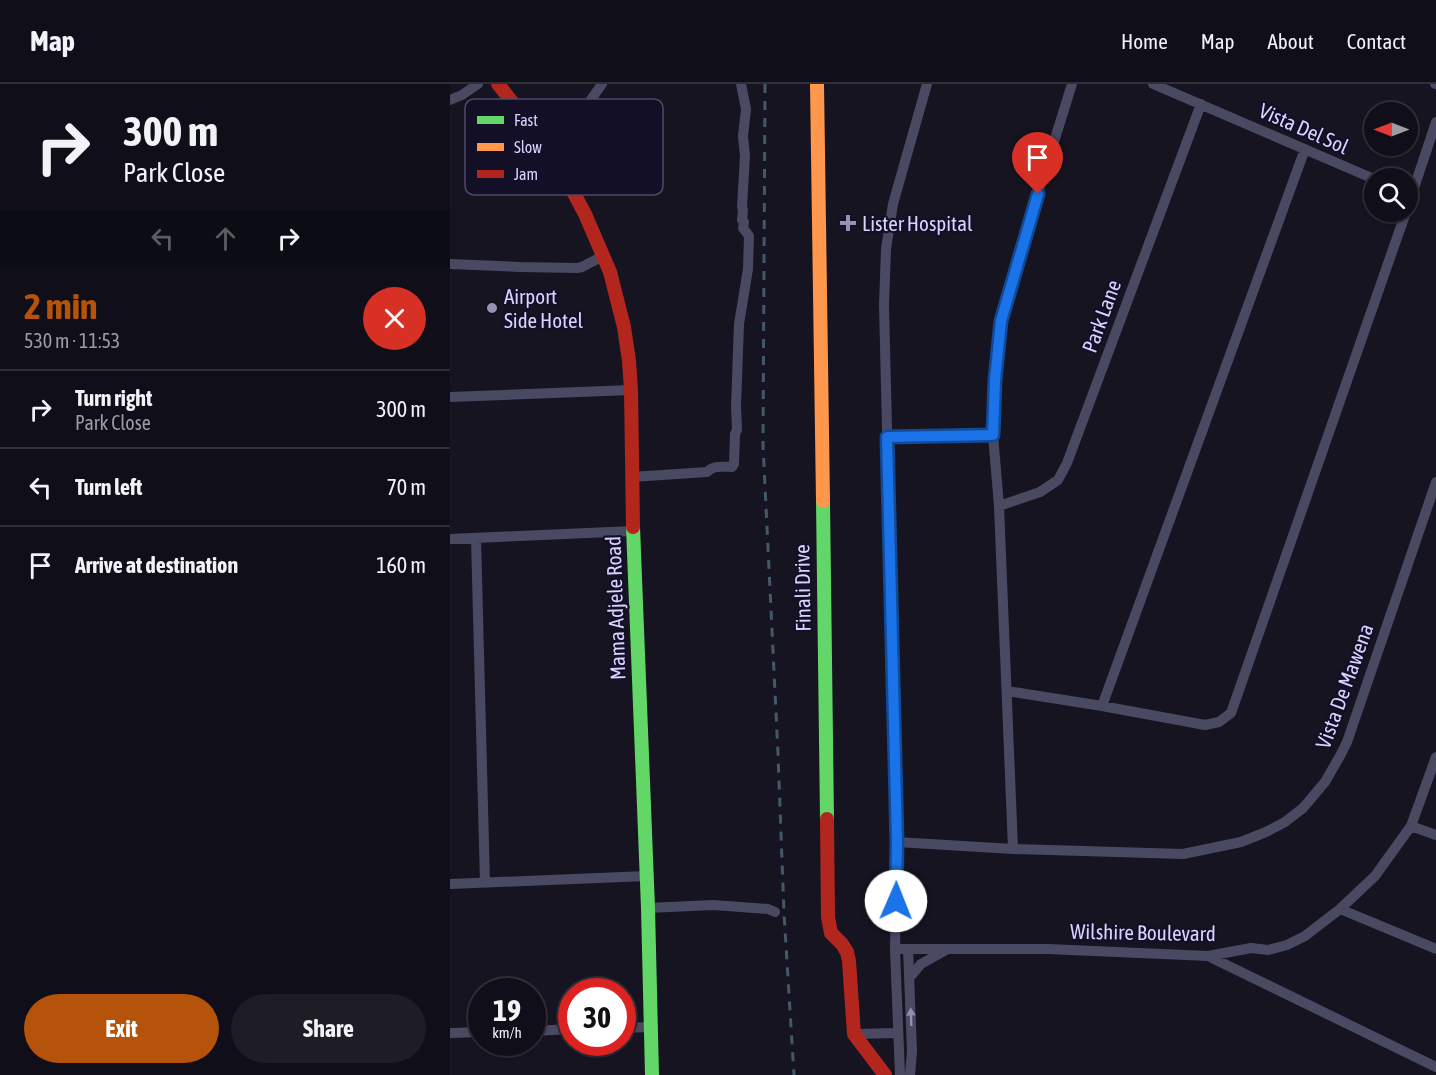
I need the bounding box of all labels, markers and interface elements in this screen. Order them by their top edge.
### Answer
text: Map [30,25,75,57]
text: Home [1121,29,1168,53]
text: Map [1201,29,1235,53]
text: About [1268,29,1314,53]
text: Contact [1347,29,1406,53]
street label: Vista Del Sol [1256,98,1353,159]
legend [465,99,663,195]
north arrow [1364,102,1418,156]
map controls [1364,102,1418,222]
text: 300 m [123,107,218,155]
icon: right [24,108,102,186]
text: Fast [514,111,538,129]
pin [1012,132,1063,194]
text: Slow [514,138,542,156]
icon: arrive [1021,141,1054,174]
text: Park Close [123,157,225,188]
text: Jam [514,165,538,183]
button: search [1364,168,1418,222]
place label: Lister Hospital [862,211,973,235]
marker: Lister Hospital [839,214,857,232]
icon: left [146,222,179,255]
icon: ahead [209,222,242,255]
icon: right [272,222,305,255]
street label: Park Lane [1077,276,1125,356]
place label: Airport Side Hotel [504,284,583,332]
text: 2 min [24,285,98,327]
button: close [363,287,426,350]
marker: Airport Side Hotel [485,301,499,315]
text: 530 m · 11:53 [24,329,120,352]
text: Turn right [75,385,152,411]
icon: right [24,393,57,426]
text: 300 m [376,396,426,422]
text: Park Close [75,411,151,434]
icon: left [24,471,57,504]
text: Turn left [75,474,142,500]
text: 70 m [386,474,426,500]
street label: Mama Adjele Road [600,536,630,680]
street label: Finali Drive [789,544,815,632]
icon: arrive [24,549,57,582]
text: Arrive at destination [75,552,238,578]
text: 160 m [376,552,426,578]
street label: Vista De Mawena [1310,620,1378,752]
position arrow [864,869,928,933]
street label: Wilshire Boulevard [1070,919,1216,945]
speed limit sign: 30 [558,978,636,1056]
text: 19 [493,993,521,1027]
button: Exit [24,994,219,1063]
button: Share [231,994,426,1063]
one-way arrow [907,1007,916,1026]
text: km/h [492,1024,522,1041]

